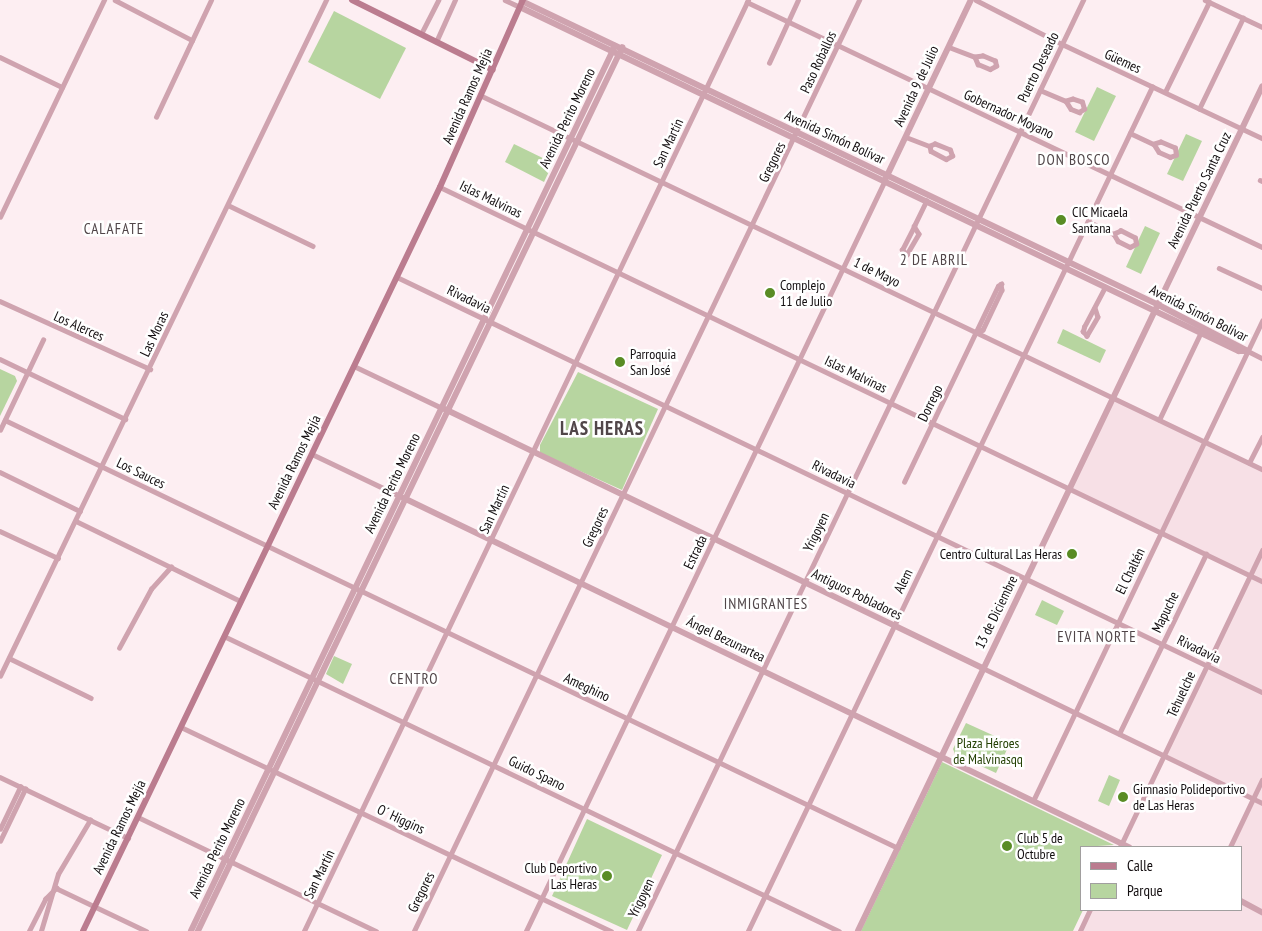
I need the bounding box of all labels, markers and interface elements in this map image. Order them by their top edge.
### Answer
street label: Paso Roballos [796,28,840,96]
street label: Puerto Deseado [1014,29,1062,105]
street label: Avenida 9 de Julio [890,43,942,129]
street label: Güemes [1102,45,1144,77]
street label: Avenida Ramos Mejía [438,46,496,146]
street label: Avenida Perito Moreno [535,65,599,171]
street label: Gobernador Moyano [961,86,1057,142]
street label: Avenida Simón Bolívar [782,106,888,168]
street label: San Martín [649,116,687,170]
street label: Avenida Puerto Santa Cruz [1164,129,1234,251]
street label: Gregores [755,139,789,185]
district label: DON BOSCO [1036,151,1112,169]
street label: Islas Malvinas [457,177,525,221]
place label: CIC Micaela Santana [1072,204,1128,236]
marker: CIC Micaela Santana [1054,213,1068,227]
district label: CALAFATE [83,220,145,238]
district label: 2 DE ABRIL [899,251,969,269]
street label: 1 de Mayo [851,254,903,290]
place label: Complejo 11 de Julio [780,277,832,310]
street label: Rivadavia [444,281,494,317]
street label: Avenida Simón Bolívar [1147,281,1251,345]
marker: Complejo 11 de Julio [764,287,776,299]
street label: Los Alerces [51,307,107,345]
street label: Las Moras [136,309,172,359]
place label: Parroquia San José [630,346,676,378]
street label: Islas Malvinas [822,352,890,396]
marker: Parroquia San José [614,356,626,368]
street label: Dorrego [914,382,946,424]
street label: Avenida Ramos Mejía [264,412,324,512]
district label: LAS HERAS [559,418,645,440]
street label: Avenida Perito Moreno [360,430,424,536]
street label: Los Sauces [114,454,168,492]
street label: Rivadavia [809,456,859,492]
street label: San Martín [475,482,513,536]
street label: Gregores [578,504,612,550]
street label: Yrigoyen [799,510,833,554]
street label: Estrada [680,532,710,572]
street label: El Chaltén [1112,545,1148,597]
place label: Centro Cultural Las Heras [940,546,1062,562]
marker: Centro Cultural Las Heras [1066,548,1078,560]
street label: Antiguos Pobladores [809,565,905,623]
street label: Alem [890,566,916,596]
street label: 13 de Diciembre [971,573,1021,651]
street label: Mapuche [1148,589,1182,635]
district label: INMIGRANTES [722,595,810,613]
street label: Ángel Bezunartea [684,613,768,665]
district label: EVITA NORTE [1056,628,1138,646]
street label: Rivadavia [1174,631,1224,667]
street label: Tehuelche [1163,668,1199,720]
street label: Ameghino [561,669,613,705]
district label: CENTRO [389,670,439,688]
park label: Plaza Héroes de Malvinasqq [953,735,1023,768]
street label: Guido Spano [506,752,568,794]
street label: Avenida Ramos Mejía [89,777,149,877]
place label: Gimnasio Polideportivo de Las Heras [1133,781,1245,814]
marker: Gimnasio Polideportivo de Las Heras [1117,791,1129,803]
street label: Avenida Perito Moreno [185,795,249,901]
street label: O´ Higgins [375,801,427,837]
place label: Club 5 de Octubre [1017,830,1063,862]
marker: Club 5 de Octubre [1001,840,1013,852]
legend [1080,846,1242,911]
street label: San Martín [300,847,338,901]
text: Calle [1127,856,1153,875]
place label: Club Deportivo Las Heras [524,860,597,892]
street label: Gregores [404,869,438,915]
marker: Club Deportivo Las Heras [601,870,613,882]
street label: Yrigoyen [624,876,658,920]
text: Parque [1127,881,1163,900]

